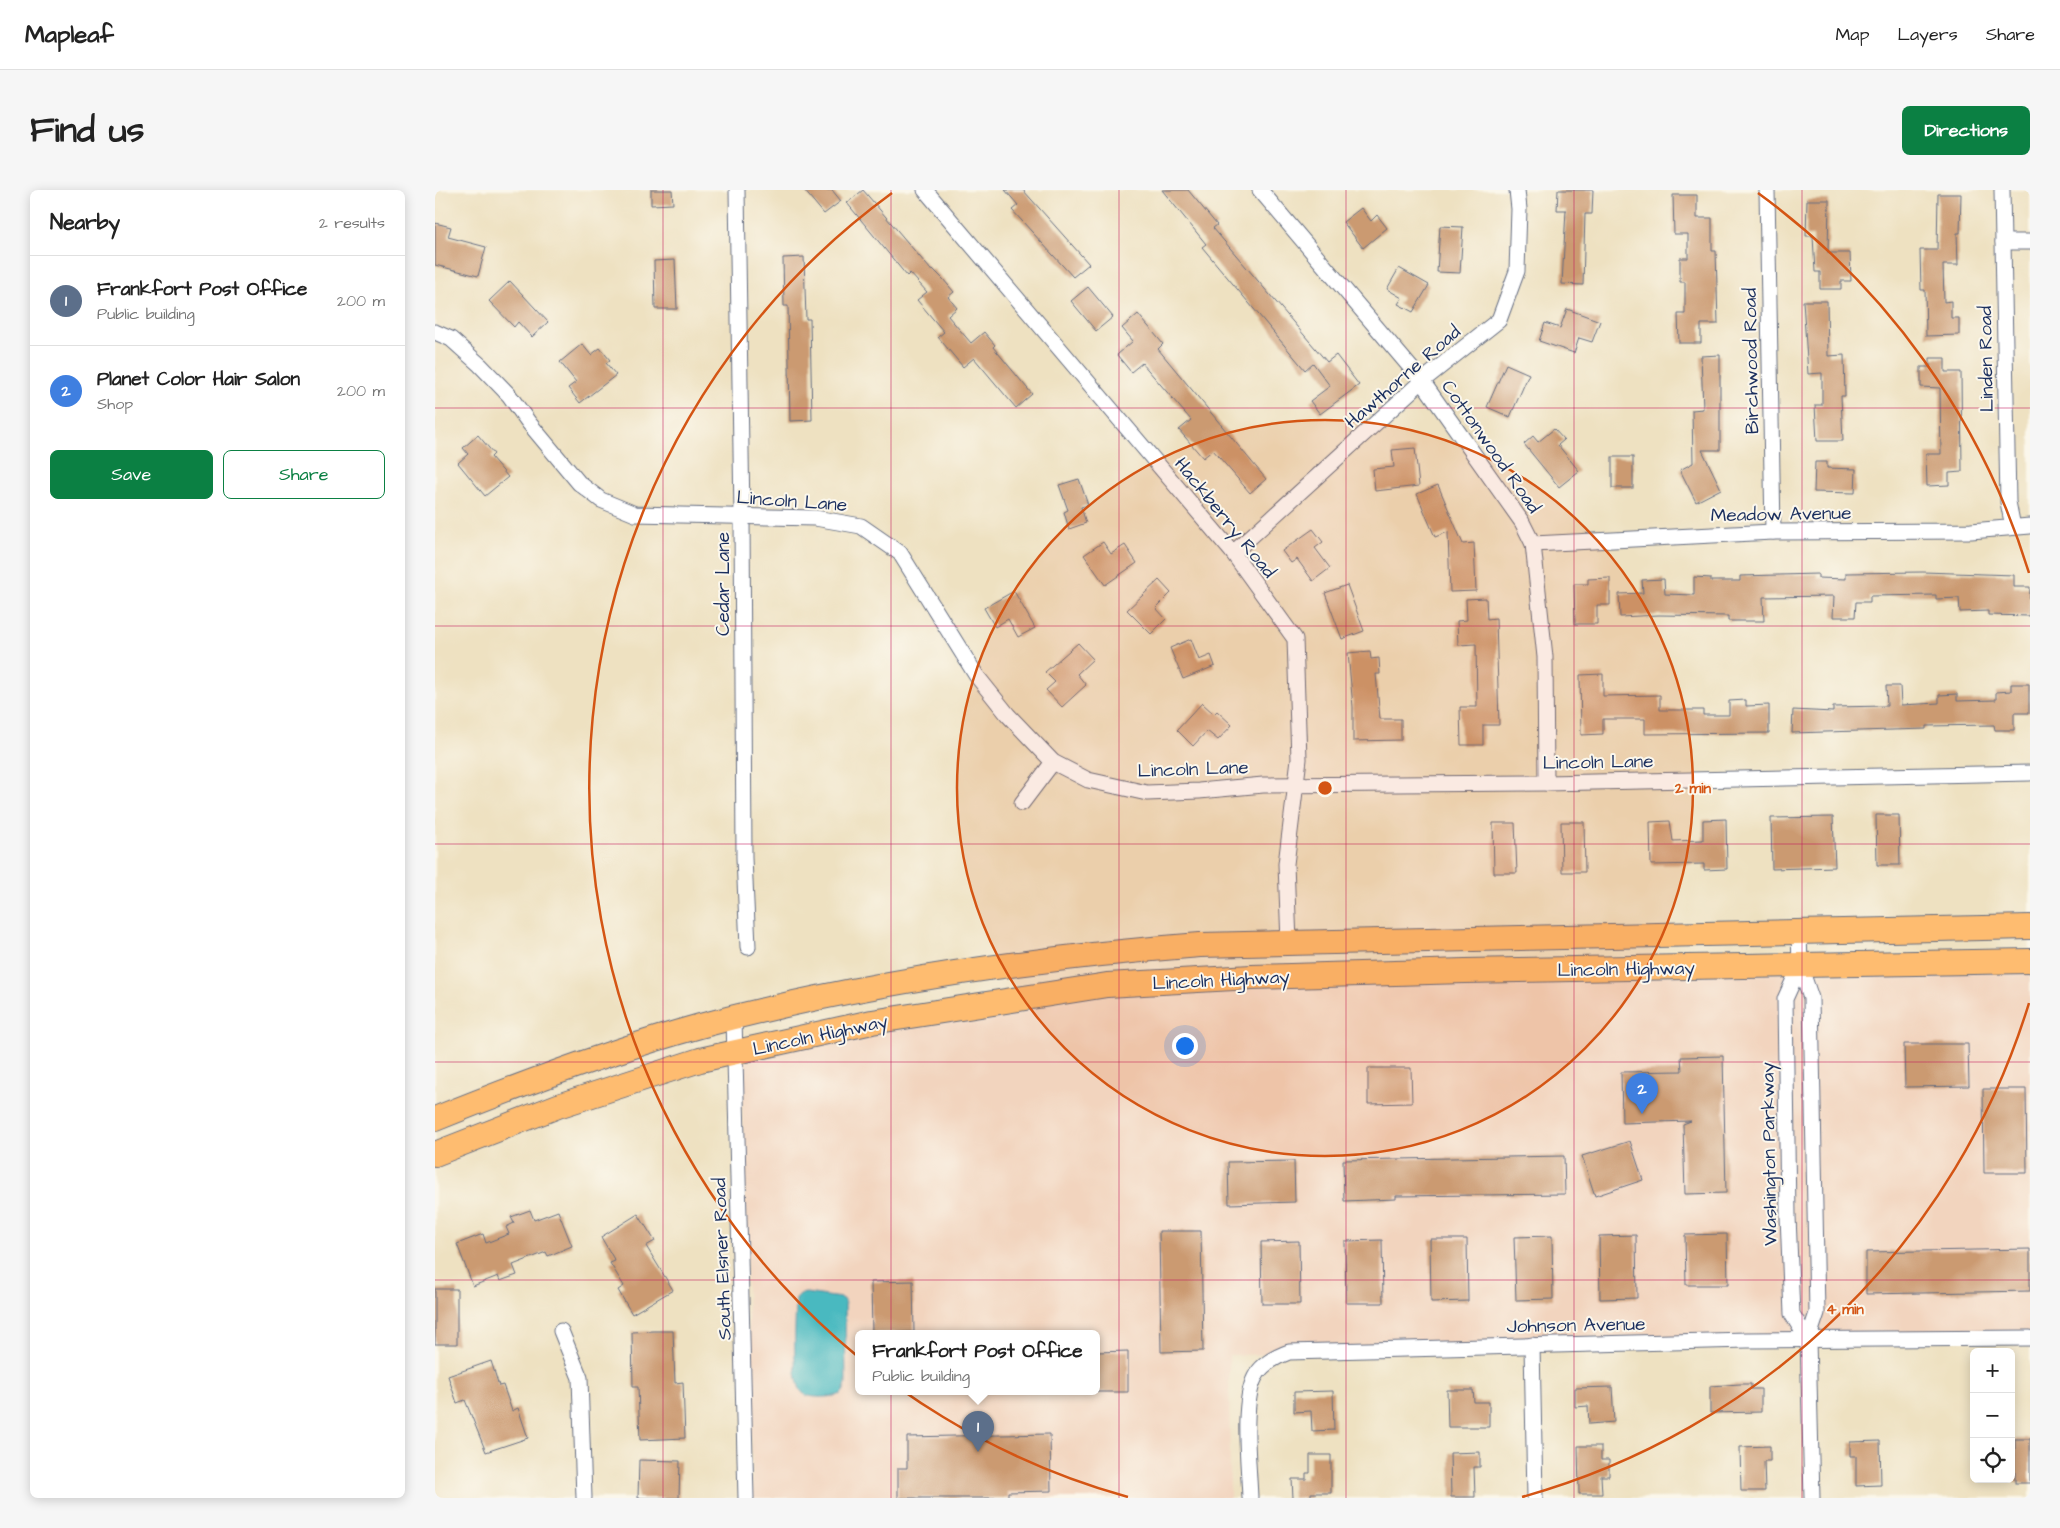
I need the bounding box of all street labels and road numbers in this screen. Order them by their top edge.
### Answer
street label: Birchwood Road [1737,287,1766,434]
street label: Linden Road [1972,305,2001,412]
street label: Hawthorne Road [1339,319,1467,435]
street label: Cottonwood Road [1435,375,1547,519]
street label: Hackberry Road [1167,452,1282,585]
street label: Lincoln Lane [736,484,848,519]
street label: Meadow Avenue [1710,500,1852,529]
street label: Cedar Lane [710,532,737,636]
street label: Lincoln Lane [1542,748,1654,777]
street label: Lincoln Lane [1137,754,1249,785]
street label: Lincoln Highway [1557,955,1696,985]
street label: Lincoln Highway [1152,963,1291,999]
street label: Lincoln Highway [750,1008,891,1064]
street label: Washington Parkway [1754,1061,1786,1246]
street label: South Elsner Road [706,1177,739,1341]
street label: Johnson Avenue [1506,1311,1646,1340]

